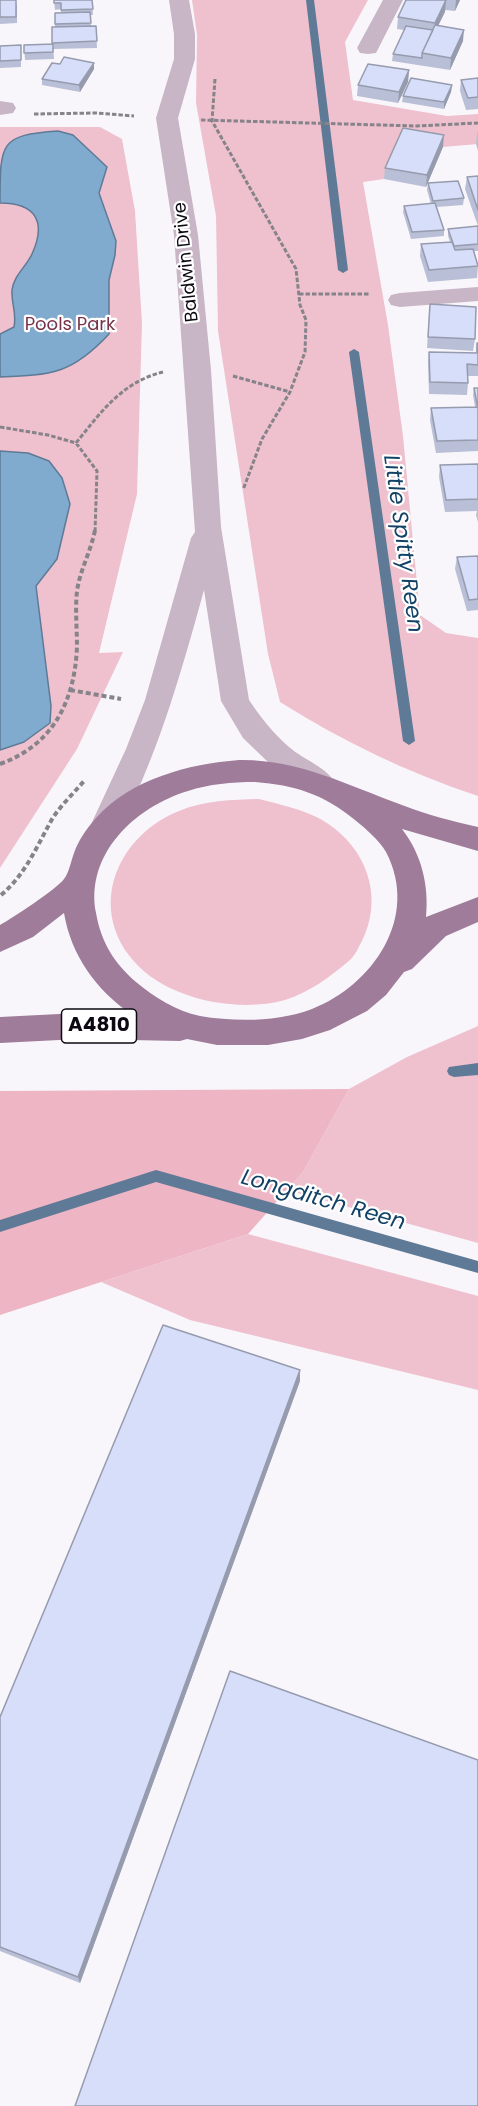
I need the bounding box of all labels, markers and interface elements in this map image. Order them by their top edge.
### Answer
street label: Baldwin Drive [170,201,204,323]
park label: Pools Park [25,314,115,336]
water label: Little Spitty Reen [376,453,428,635]
road number: A4810 [62,1009,136,1043]
water label: Longditch Reen [238,1165,408,1237]

